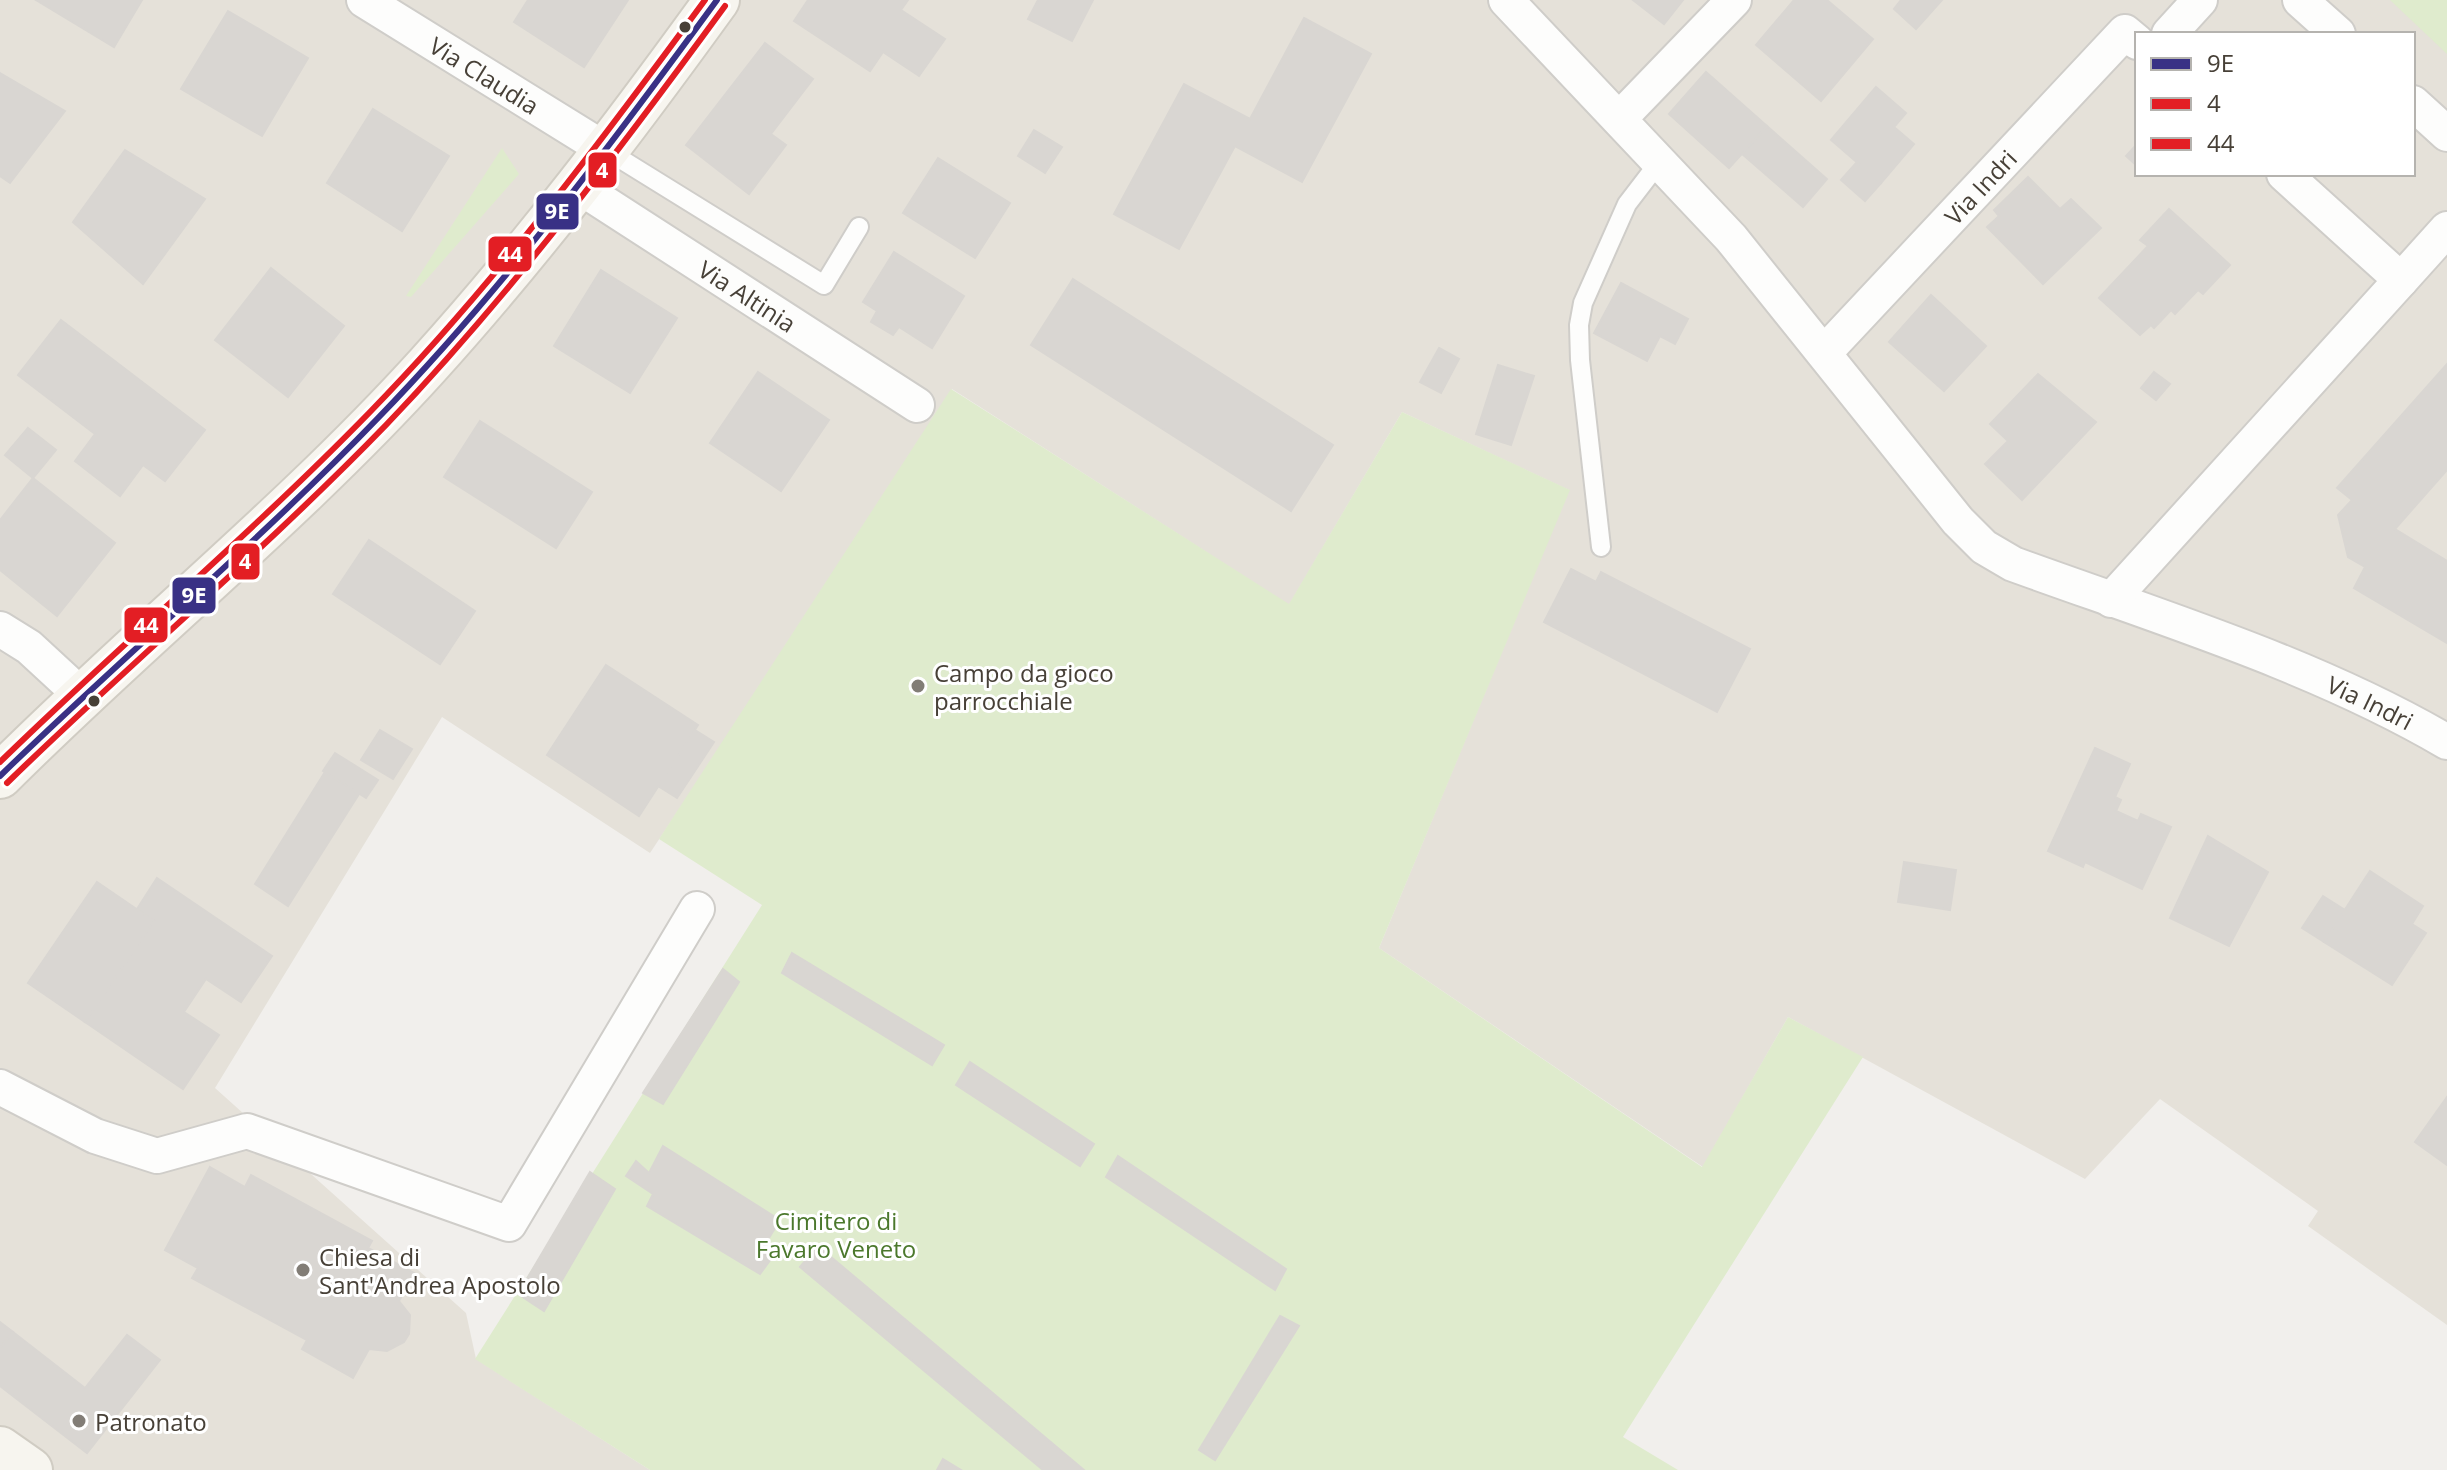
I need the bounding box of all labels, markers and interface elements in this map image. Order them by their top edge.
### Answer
unlabelled marker [677,19,693,35]
street label: Via Claudia [424,28,546,121]
legend [2135,32,2415,176]
text: 9E [2207,46,2234,79]
text: 4 [2207,86,2221,119]
text: 44 [2207,126,2235,159]
street label: Via Indri [1936,142,2023,232]
line badge: 4 [587,151,618,189]
text: 4 [596,154,609,184]
line badge: 9E [535,192,580,231]
text: 9E [545,195,569,225]
line badge: 44 [487,235,533,273]
text: 44 [497,238,523,268]
street label: Via Altinia [693,252,803,339]
line badge: 4 [230,542,261,581]
text: 4 [239,545,252,575]
line badge: 9E [171,576,217,615]
text: 9E [182,579,206,609]
line badge: 44 [123,606,169,644]
text: 44 [133,609,159,639]
place label: Campo da gioco parrocchiale [934,656,1114,717]
street label: Via Indri [2322,667,2419,737]
marker: Campo da gioco parrocchiale [909,677,927,695]
unlabelled marker [86,693,102,709]
park label: Cimitero di Favaro Veneto [756,1204,916,1265]
place label: Chiesa di Sant'Andrea Apostolo [319,1240,561,1301]
marker: Chiesa di Sant'Andrea Apostolo [294,1261,312,1279]
place label: Patronato [95,1405,207,1438]
marker: Patronato [70,1412,88,1430]

